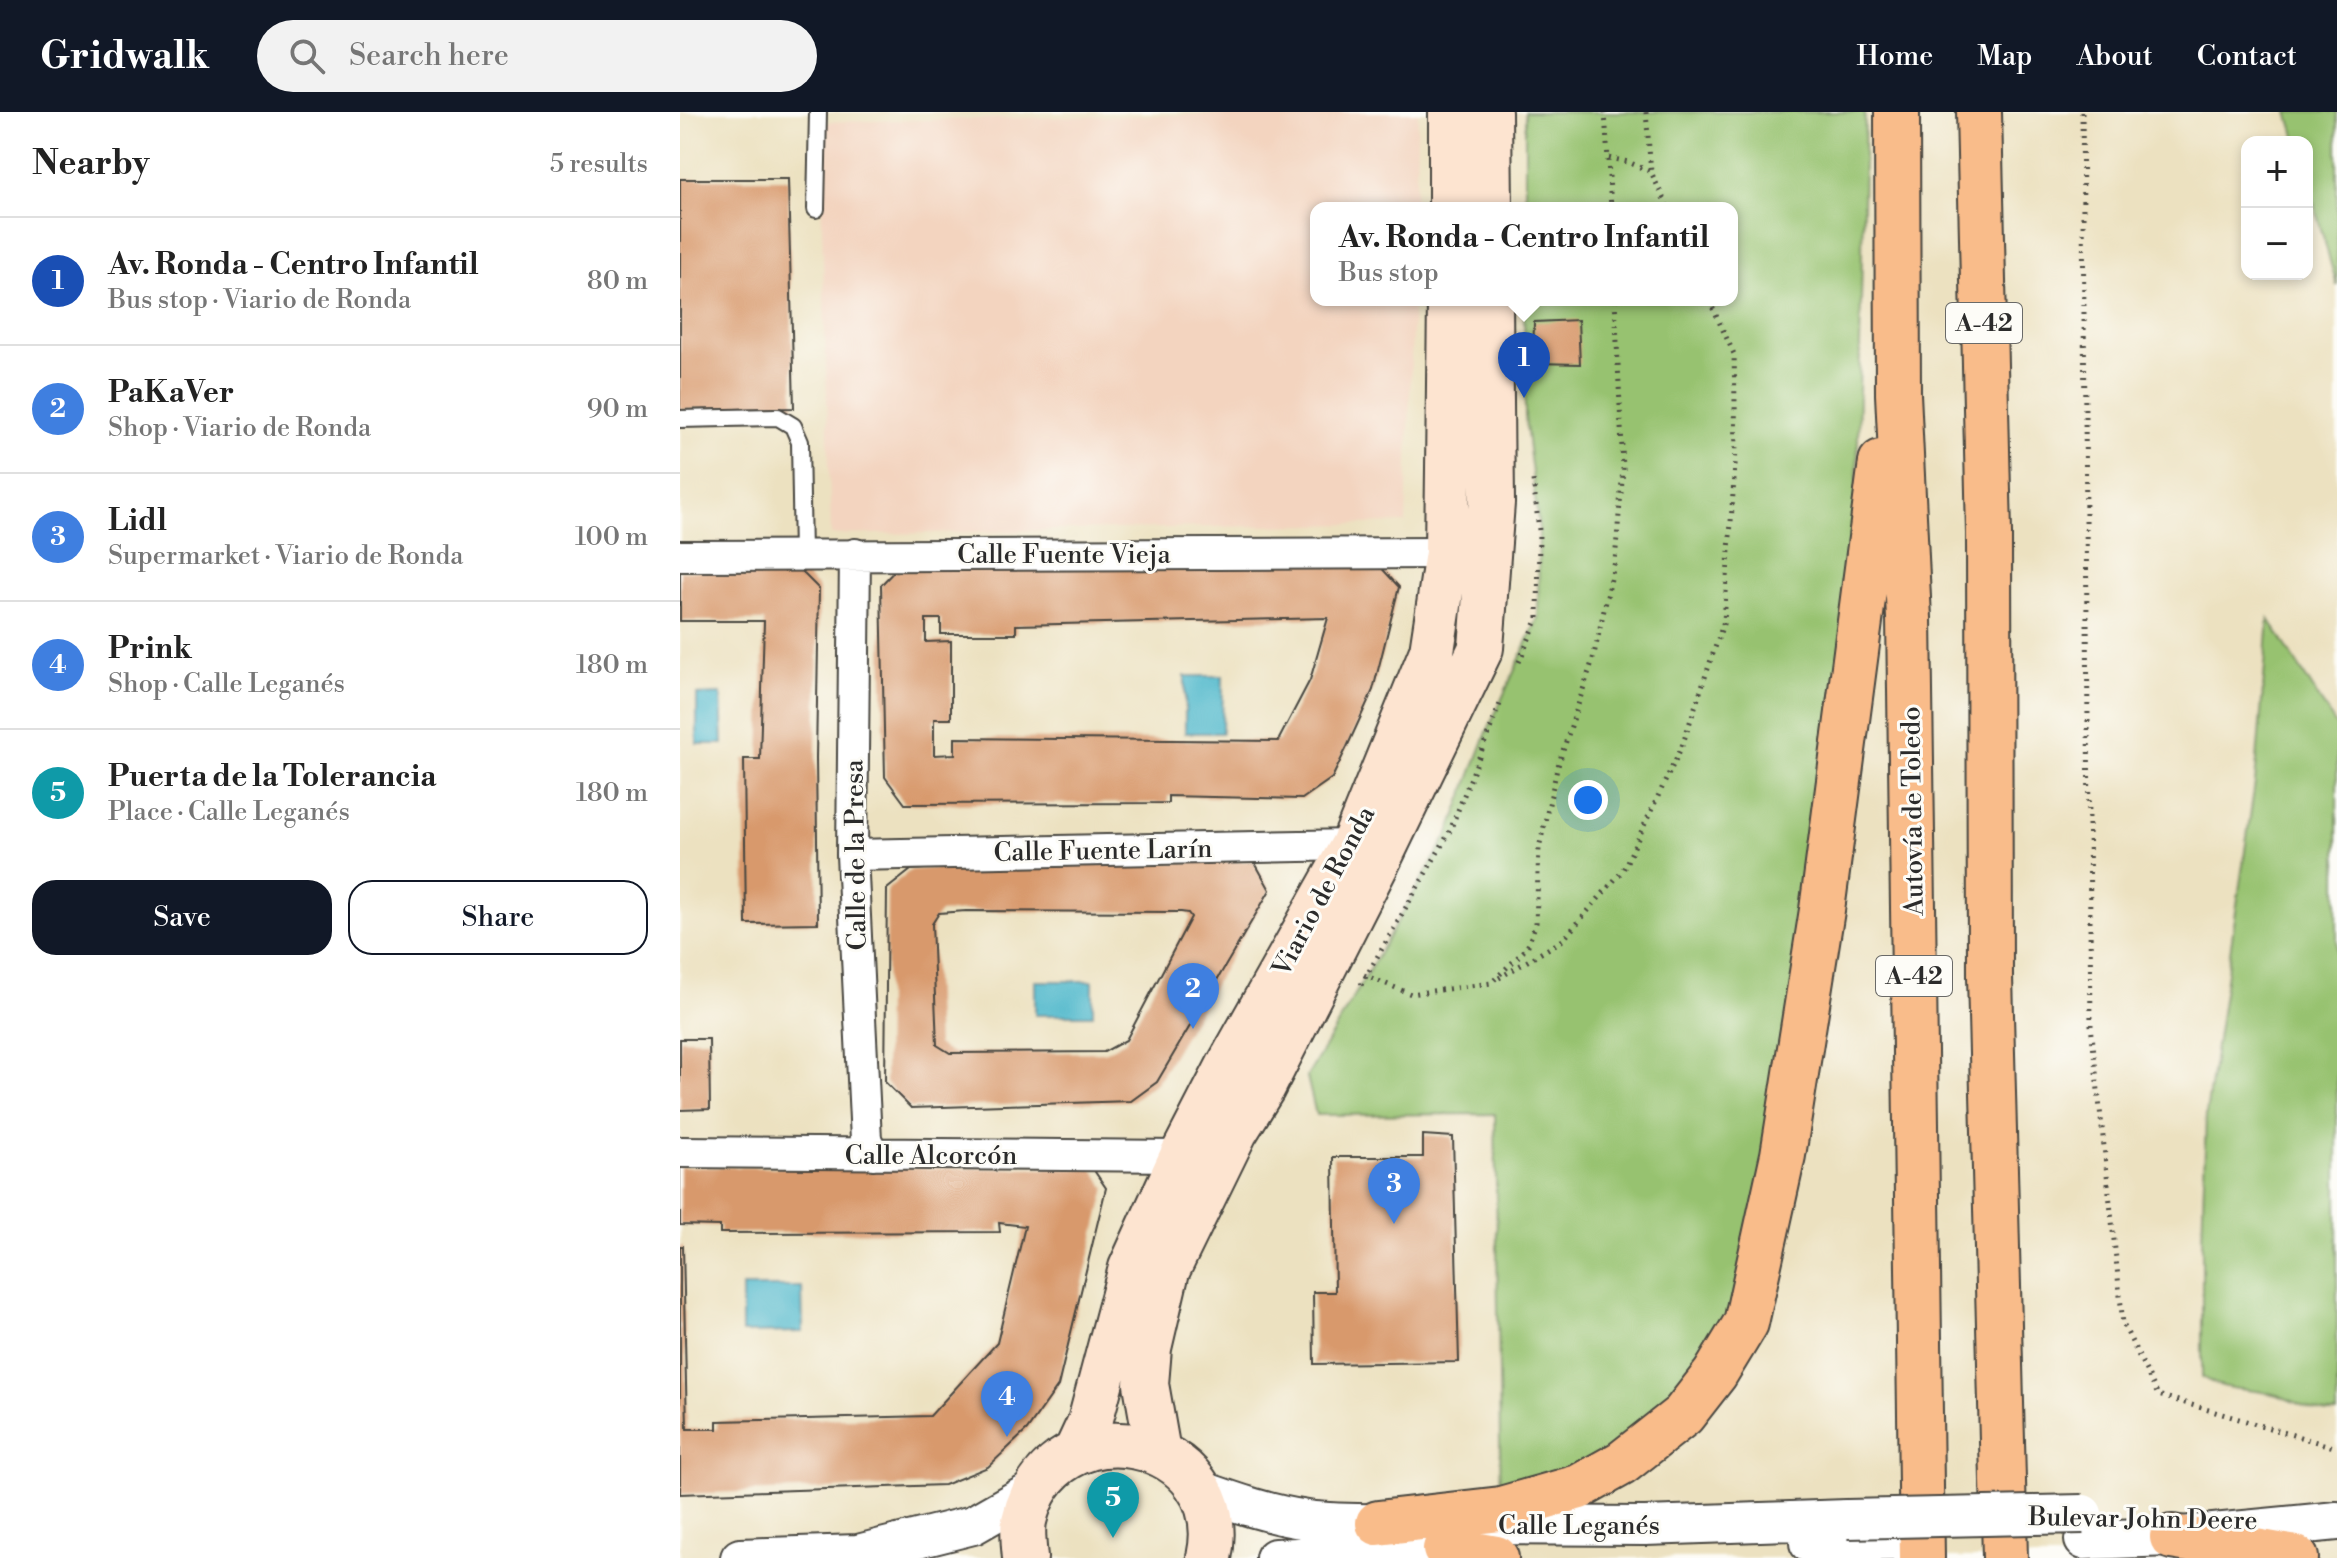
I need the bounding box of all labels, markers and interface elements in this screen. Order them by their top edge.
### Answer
search box [257,20,817,92]
text: Gridwalk [40,33,209,80]
icon: search [285,34,329,78]
text: Search here [349,37,509,75]
text: Home [1857,39,1933,74]
text: Map [1977,39,2032,74]
text: About [2076,39,2153,74]
text: Contact [2197,39,2297,74]
map controls [2241,136,2313,280]
button: + [2241,136,2313,208]
text: Nearby [32,143,150,185]
text: 5 results [550,148,648,180]
popup [1310,202,1738,306]
button: − [2241,208,2313,280]
text: Av. Ronda - Centro Infantil [1339,219,1709,257]
text: Av. Ronda - Centro Infantil [108,246,479,284]
text: Bus stop [1339,257,1439,289]
text: 1 [52,265,64,297]
text: 80 m [587,265,648,297]
text: Bus stop · Viario de Ronda [108,284,411,316]
road number: A-42 [1946,303,2022,343]
pin: 1 [1498,332,1550,398]
text: PaKaVer [108,374,234,412]
text: 2 [50,393,66,425]
text: 90 m [587,393,648,425]
text: Shop · Viario de Ronda [108,412,371,444]
text: Lidl [108,502,167,540]
text: 3 [50,521,66,553]
text: 100 m [575,521,648,553]
street label: Calle Fuente Vieja [957,539,1171,571]
text: Supermarket · Viario de Ronda [108,540,463,572]
text: Prink [108,630,192,668]
text: 4 [49,649,67,681]
text: 180 m [576,649,648,681]
text: Shop · Calle Leganés [108,668,345,700]
street label: Autovía de Toledo [1895,706,1931,917]
text: Puerta de la Tolerancia [108,758,436,796]
street label: Calle de la Presa [838,758,874,951]
text: 5 [50,777,66,809]
text: 180 m [576,777,648,809]
your location [1568,780,1608,820]
text: Place · Calle Leganés [108,796,350,828]
street label: Viario de Ronda [1265,800,1383,983]
street label: Calle Fuente Larín [993,833,1213,869]
button: Save [32,880,332,955]
button: Share [348,880,648,955]
road number: A-42 [1876,956,1952,996]
pin: 2 [1167,963,1219,1029]
street label: Calle Alcorcón [845,1140,1017,1172]
pin: 3 [1368,1158,1420,1224]
pin: 4 [981,1371,1033,1437]
pin: 5 [1087,1472,1139,1538]
street label: Bulevar John Deere [2027,1501,2258,1537]
street label: Calle Leganés [1498,1510,1660,1542]

